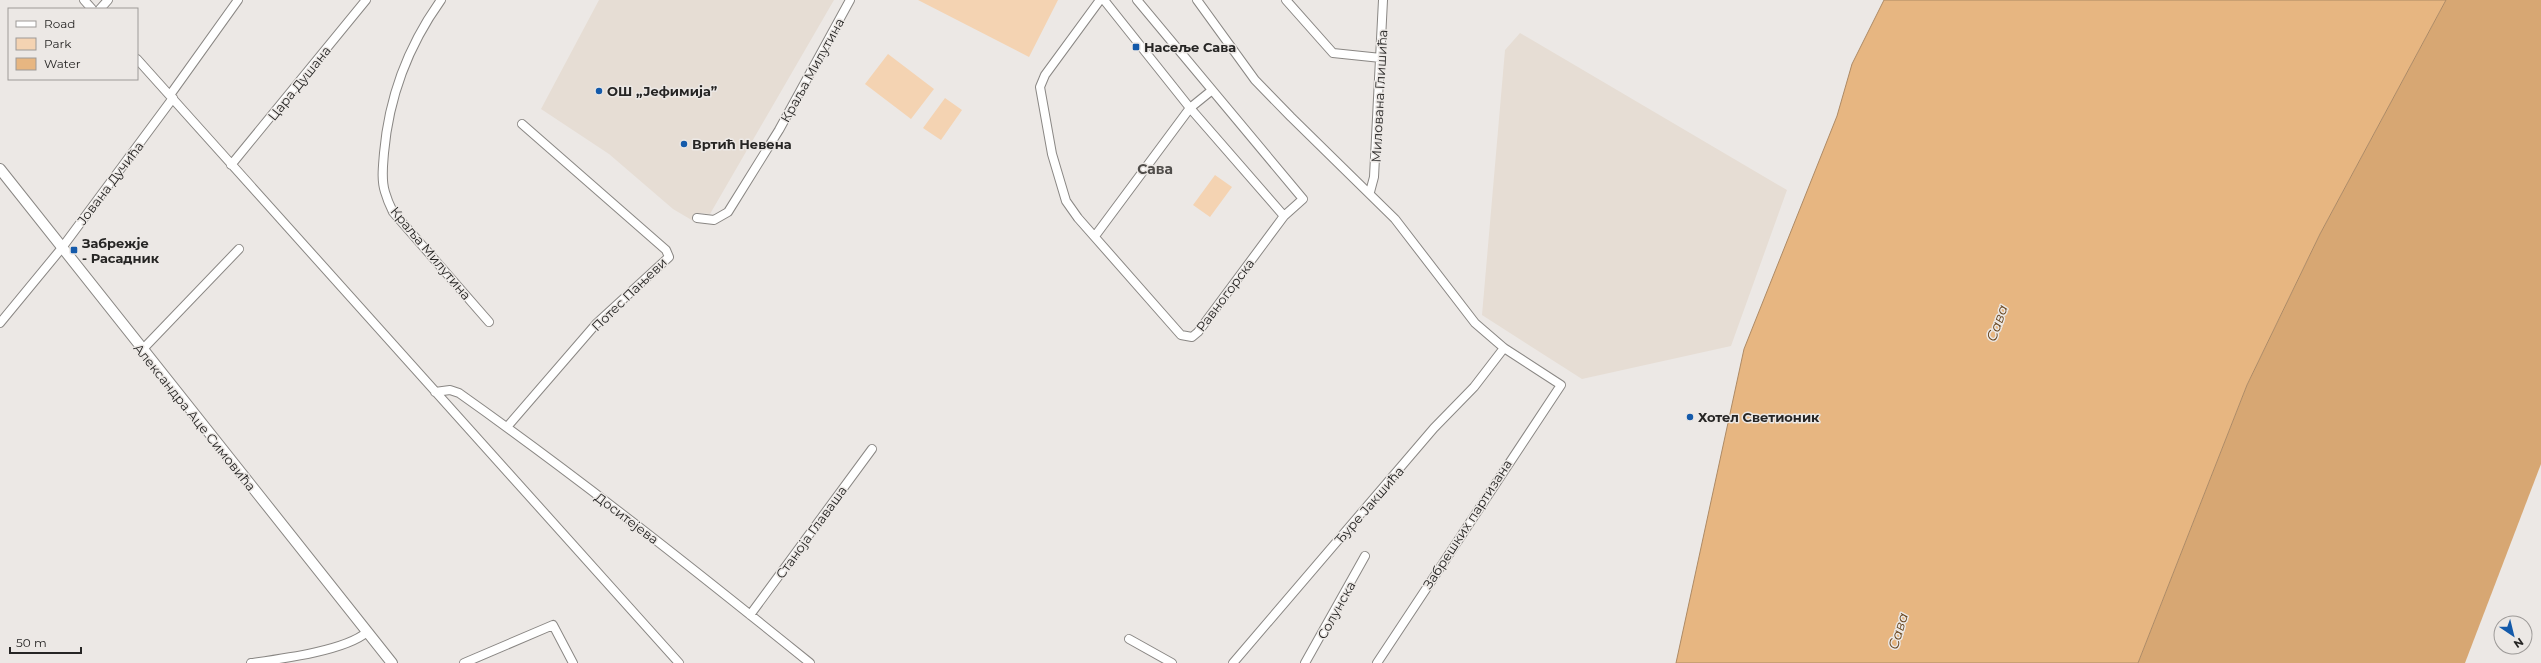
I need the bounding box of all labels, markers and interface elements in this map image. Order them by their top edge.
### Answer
legend [8,8,138,80]
street label: Краља Милутина [777,15,847,125]
text: Road [44,16,75,31]
street label: Милована Глишића [1368,29,1390,163]
text: Park [44,36,72,51]
place label: Насеље Сава [1144,39,1236,55]
street label: Цара Душана [264,42,334,124]
marker: Насеље Сава [1131,42,1141,52]
text: Water [44,56,81,71]
place label: ОШ „Јефимија” [607,83,718,99]
marker: ОШ „Јефимија” [594,86,604,96]
place label: Вртић Невена [692,136,792,152]
street label: Јована Дучића [73,138,147,228]
marker: Вртић Невена [679,139,689,149]
district label: Сава [1137,160,1173,178]
street label: Краља Милутина [387,203,475,303]
place label: Забрежје - Расадник [81,235,160,266]
marker: Забрежје - Расадник [69,245,79,255]
street label: Потес Пањеви [588,254,670,334]
street label: Равногорска [1192,255,1258,335]
water label: Сава [1982,302,2012,344]
street label: Александра Аце Симовића [131,340,259,494]
place label: Хотел Светионик [1698,409,1820,425]
marker: Хотел Светионик [1685,412,1695,422]
street label: Забрешких партизана [1419,456,1515,592]
street label: Ђуре Јакшића [1331,463,1407,547]
street label: Станоја Главаша [772,483,850,581]
street label: Доситејева [592,489,662,547]
street label: Солунска [1314,578,1358,642]
water label: Сава [1884,610,1912,652]
north arrow [2493,615,2533,655]
scale bar [10,629,81,655]
text: 50 m [16,635,47,650]
text: N [2511,635,2526,651]

